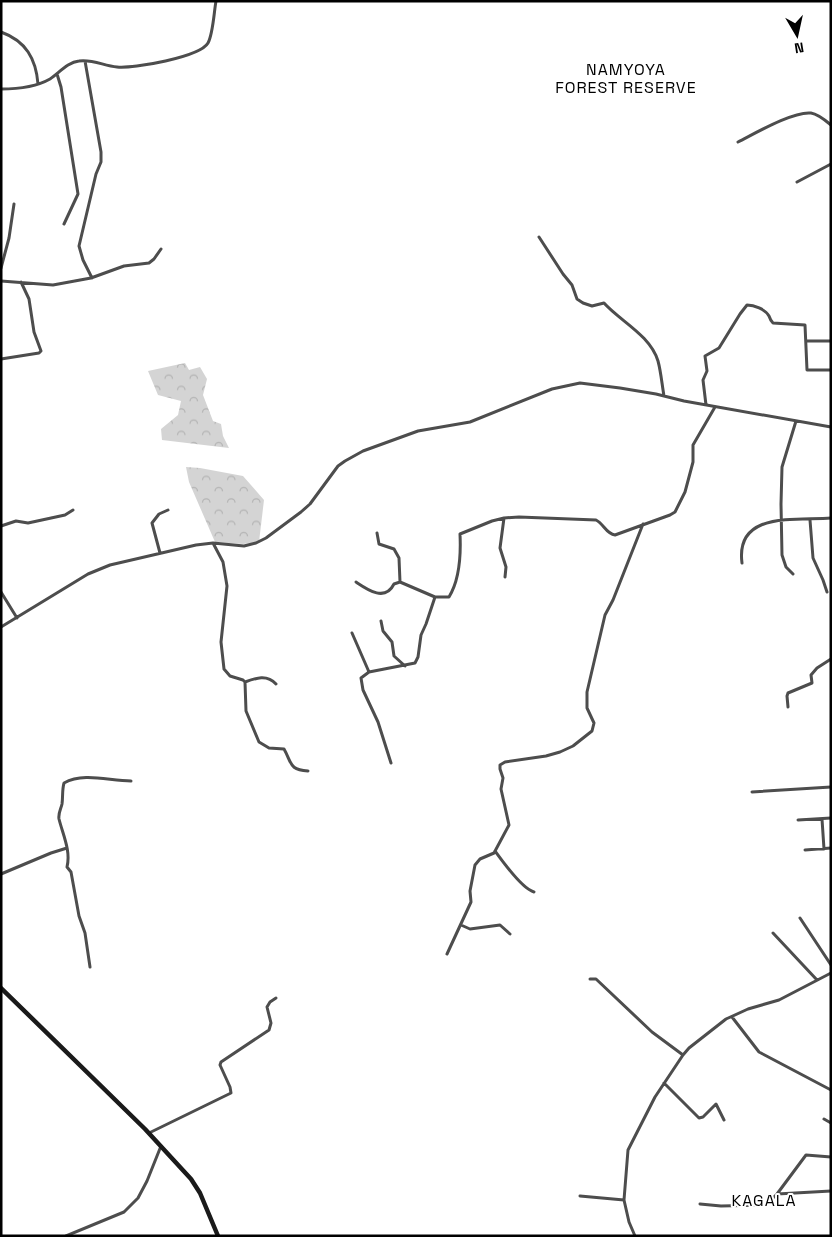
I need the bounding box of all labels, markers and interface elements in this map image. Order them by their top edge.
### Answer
north arrow [772,10,822,60]
text: N [793,38,805,57]
district label: NAMYOYA FOREST RESERVE [555,59,697,98]
district label: KAGALA [731,1190,797,1211]

